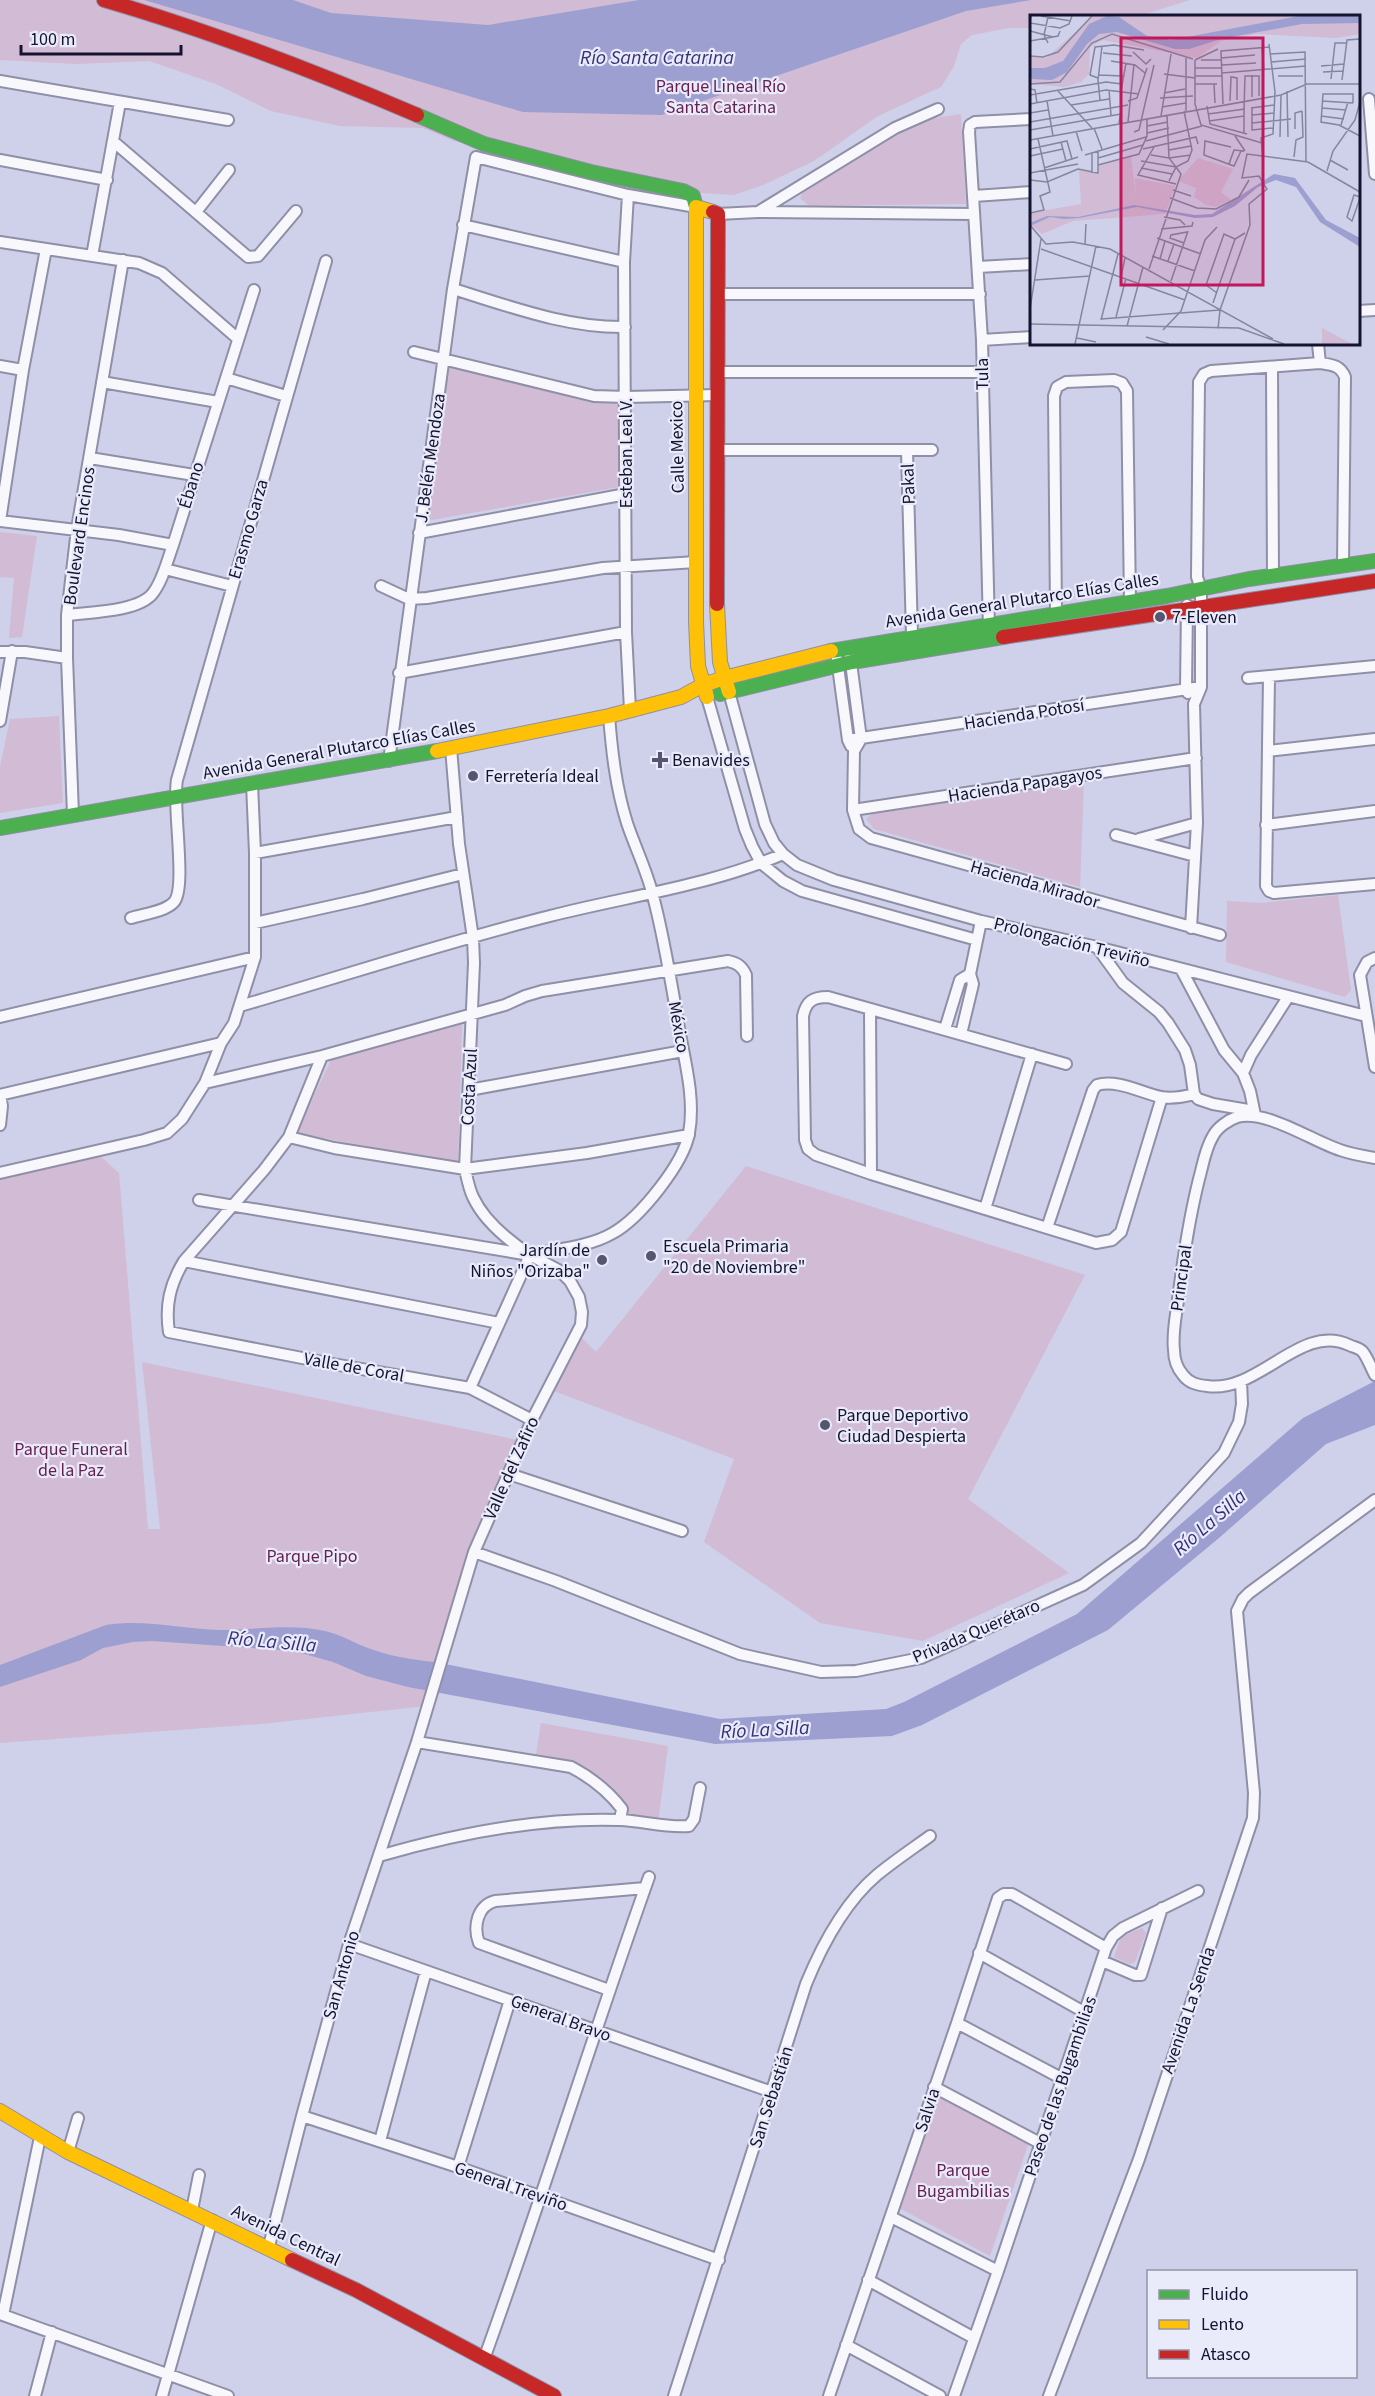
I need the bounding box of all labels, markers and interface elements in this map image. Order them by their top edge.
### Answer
inset map [1030,15,1360,345]
scale bar [21,18,182,56]
text: 100 m [30,27,75,52]
water label: Río Santa Catarina [580,44,734,72]
park label: Parque Lineal Río Santa Catarina [656,74,786,120]
street label: Tula [970,358,995,390]
street label: J. Belén Mendoza [409,392,452,524]
street label: Esteban Leal V. [614,398,639,508]
street label: Calle Mexico [664,400,691,494]
street label: Ébano [173,459,210,512]
street label: Pakal [895,463,922,505]
street label: Boulevard Encinos [57,465,102,607]
street label: Erasmo Garza [222,476,275,582]
street label: Avenida General Plutarco Elías Calles [884,567,1160,634]
place label: 7-Eleven [1172,605,1237,630]
marker: 7-Eleven [1153,610,1167,624]
street label: Hacienda Potosí [962,693,1087,736]
street label: Avenida General Plutarco Elías Calles [201,713,477,786]
place label: Benavides [672,748,750,773]
marker: Benavides [653,753,667,767]
street label: Hacienda Papagayos [946,760,1104,809]
place label: Ferretería Ideal [485,764,599,789]
marker: Ferretería Ideal [466,769,480,783]
street label: Hacienda Mirador [967,854,1103,915]
street label: Prolongación Treviño [991,911,1153,974]
street label: México [662,999,695,1055]
street label: Costa Azul [455,1048,484,1126]
place label: Escuela Primaria "20 de Noviembre" [663,1234,805,1280]
place label: Jardín de Niños "Orizaba" [470,1238,590,1284]
street label: Principal [1164,1243,1199,1313]
marker: Escuela Primaria "20 de Noviembre" [644,1249,658,1263]
marker: Jardín de Niños "Orizaba" [595,1253,609,1267]
street label: Valle de Coral [302,1346,406,1389]
place label: Parque Deportivo Ciudad Despierta [837,1403,968,1449]
street label: Valle del Zafiro [478,1413,545,1524]
marker: Parque Deportivo Ciudad Despierta [818,1418,832,1432]
park label: Parque Funeral de la Paz [14,1437,128,1483]
water label: Río La Silla [1167,1483,1253,1563]
park label: Parque Pipo [266,1544,358,1569]
street label: Privada Querétaro [908,1593,1044,1670]
water label: Río La Silla [226,1624,318,1660]
water label: Río La Silla [720,1714,811,1746]
street label: San Antonio [317,1928,366,2023]
street label: Avenida La Senda [1155,1943,1222,2077]
street label: General Bravo [507,1989,615,2048]
street label: Paseo de las Bugambilias [1018,1993,1103,2179]
street label: San Sebastián [743,2043,800,2151]
street label: Salvia [909,2085,946,2136]
street label: General Treviño [451,2155,571,2218]
park label: Parque Bugambilias [916,2158,1010,2204]
street label: Avenida Central [227,2198,344,2273]
legend [1147,2270,1357,2378]
text: Fluido [1201,2282,1248,2307]
text: Lento [1201,2312,1244,2337]
text: Atasco [1201,2342,1250,2367]

